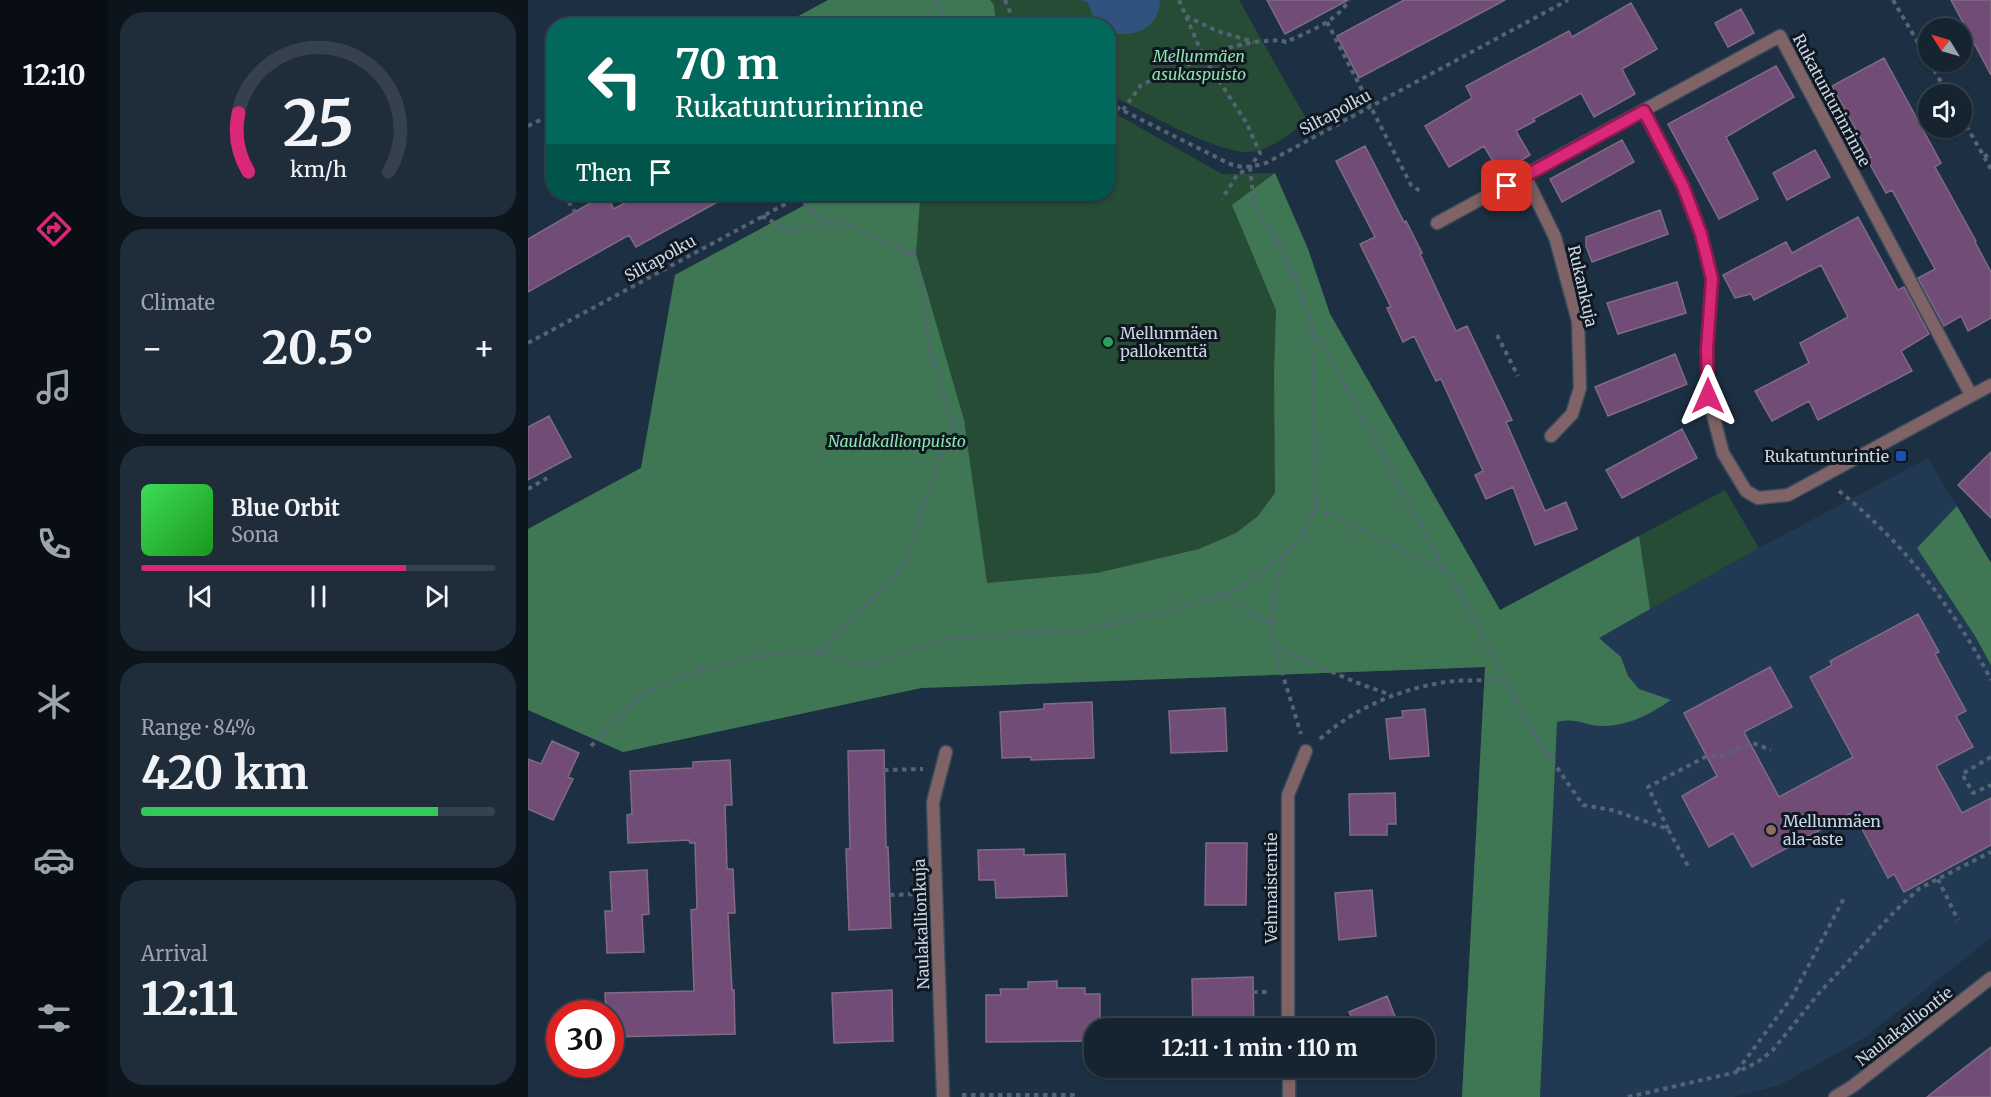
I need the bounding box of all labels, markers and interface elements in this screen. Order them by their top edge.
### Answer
north arrow [1918,18,1972,72]
map controls [1918,18,1972,138]
street label: Rukatunturinrinne [1789,30,1875,170]
text: 70 m [675,38,779,90]
icon: left [576,42,654,120]
park label: Mellunmäen asukaspuisto [1152,46,1246,84]
text: 12:10 [22,58,86,92]
button: sound [1918,84,1972,138]
text: 25 [282,85,354,163]
street label: Siltapolku [1296,85,1374,139]
text: Rukatunturinrinne [675,90,923,124]
text: km/h [290,156,346,183]
icon: arrive [644,156,677,189]
text: Then [576,159,632,187]
pin [1481,160,1532,211]
icon: arrive [1490,169,1523,202]
icon: directions [33,208,75,250]
street label: Siltapolku [621,230,699,286]
street label: Rukankuja [1564,243,1602,329]
text: Climate [141,290,215,315]
text: 20.5° [262,320,374,376]
place label: Mellunmäen pallokenttä [1120,323,1218,361]
text: − [141,328,163,369]
text: + [473,328,495,369]
marker: Mellunmäen pallokenttä [1101,335,1115,349]
position arrow [1676,364,1740,428]
icon: music [33,366,75,408]
park label: Naulakallionpuisto [828,431,966,451]
place label: Rukatunturintie [1764,446,1889,466]
marker: Rukatunturintie [1894,449,1908,463]
text: Blue Orbit [231,494,340,522]
text: Sona [231,522,279,547]
icon: phone [33,523,75,565]
icon: previous [184,580,217,613]
icon: pause [302,580,335,613]
icon: next [420,580,453,613]
icon: climate [33,681,75,723]
text: Range · 84% [141,715,256,740]
text: 420 km [141,745,308,801]
place label: Mellunmäen ala-aste [1783,811,1881,849]
marker: Mellunmäen ala-aste [1764,823,1778,837]
street label: Vehmaistentie [1261,833,1281,944]
icon: car [33,839,75,881]
street label: Naulakallionkuja [909,858,933,990]
text: Arrival [141,941,208,966]
text: 12:11 [141,971,238,1027]
street label: Naulakalliontie [1852,982,1956,1070]
icon: filters [33,997,75,1039]
speed limit sign: 30 [546,1000,624,1078]
text: 12:11 · 1 min · 110 m [1161,1034,1358,1062]

